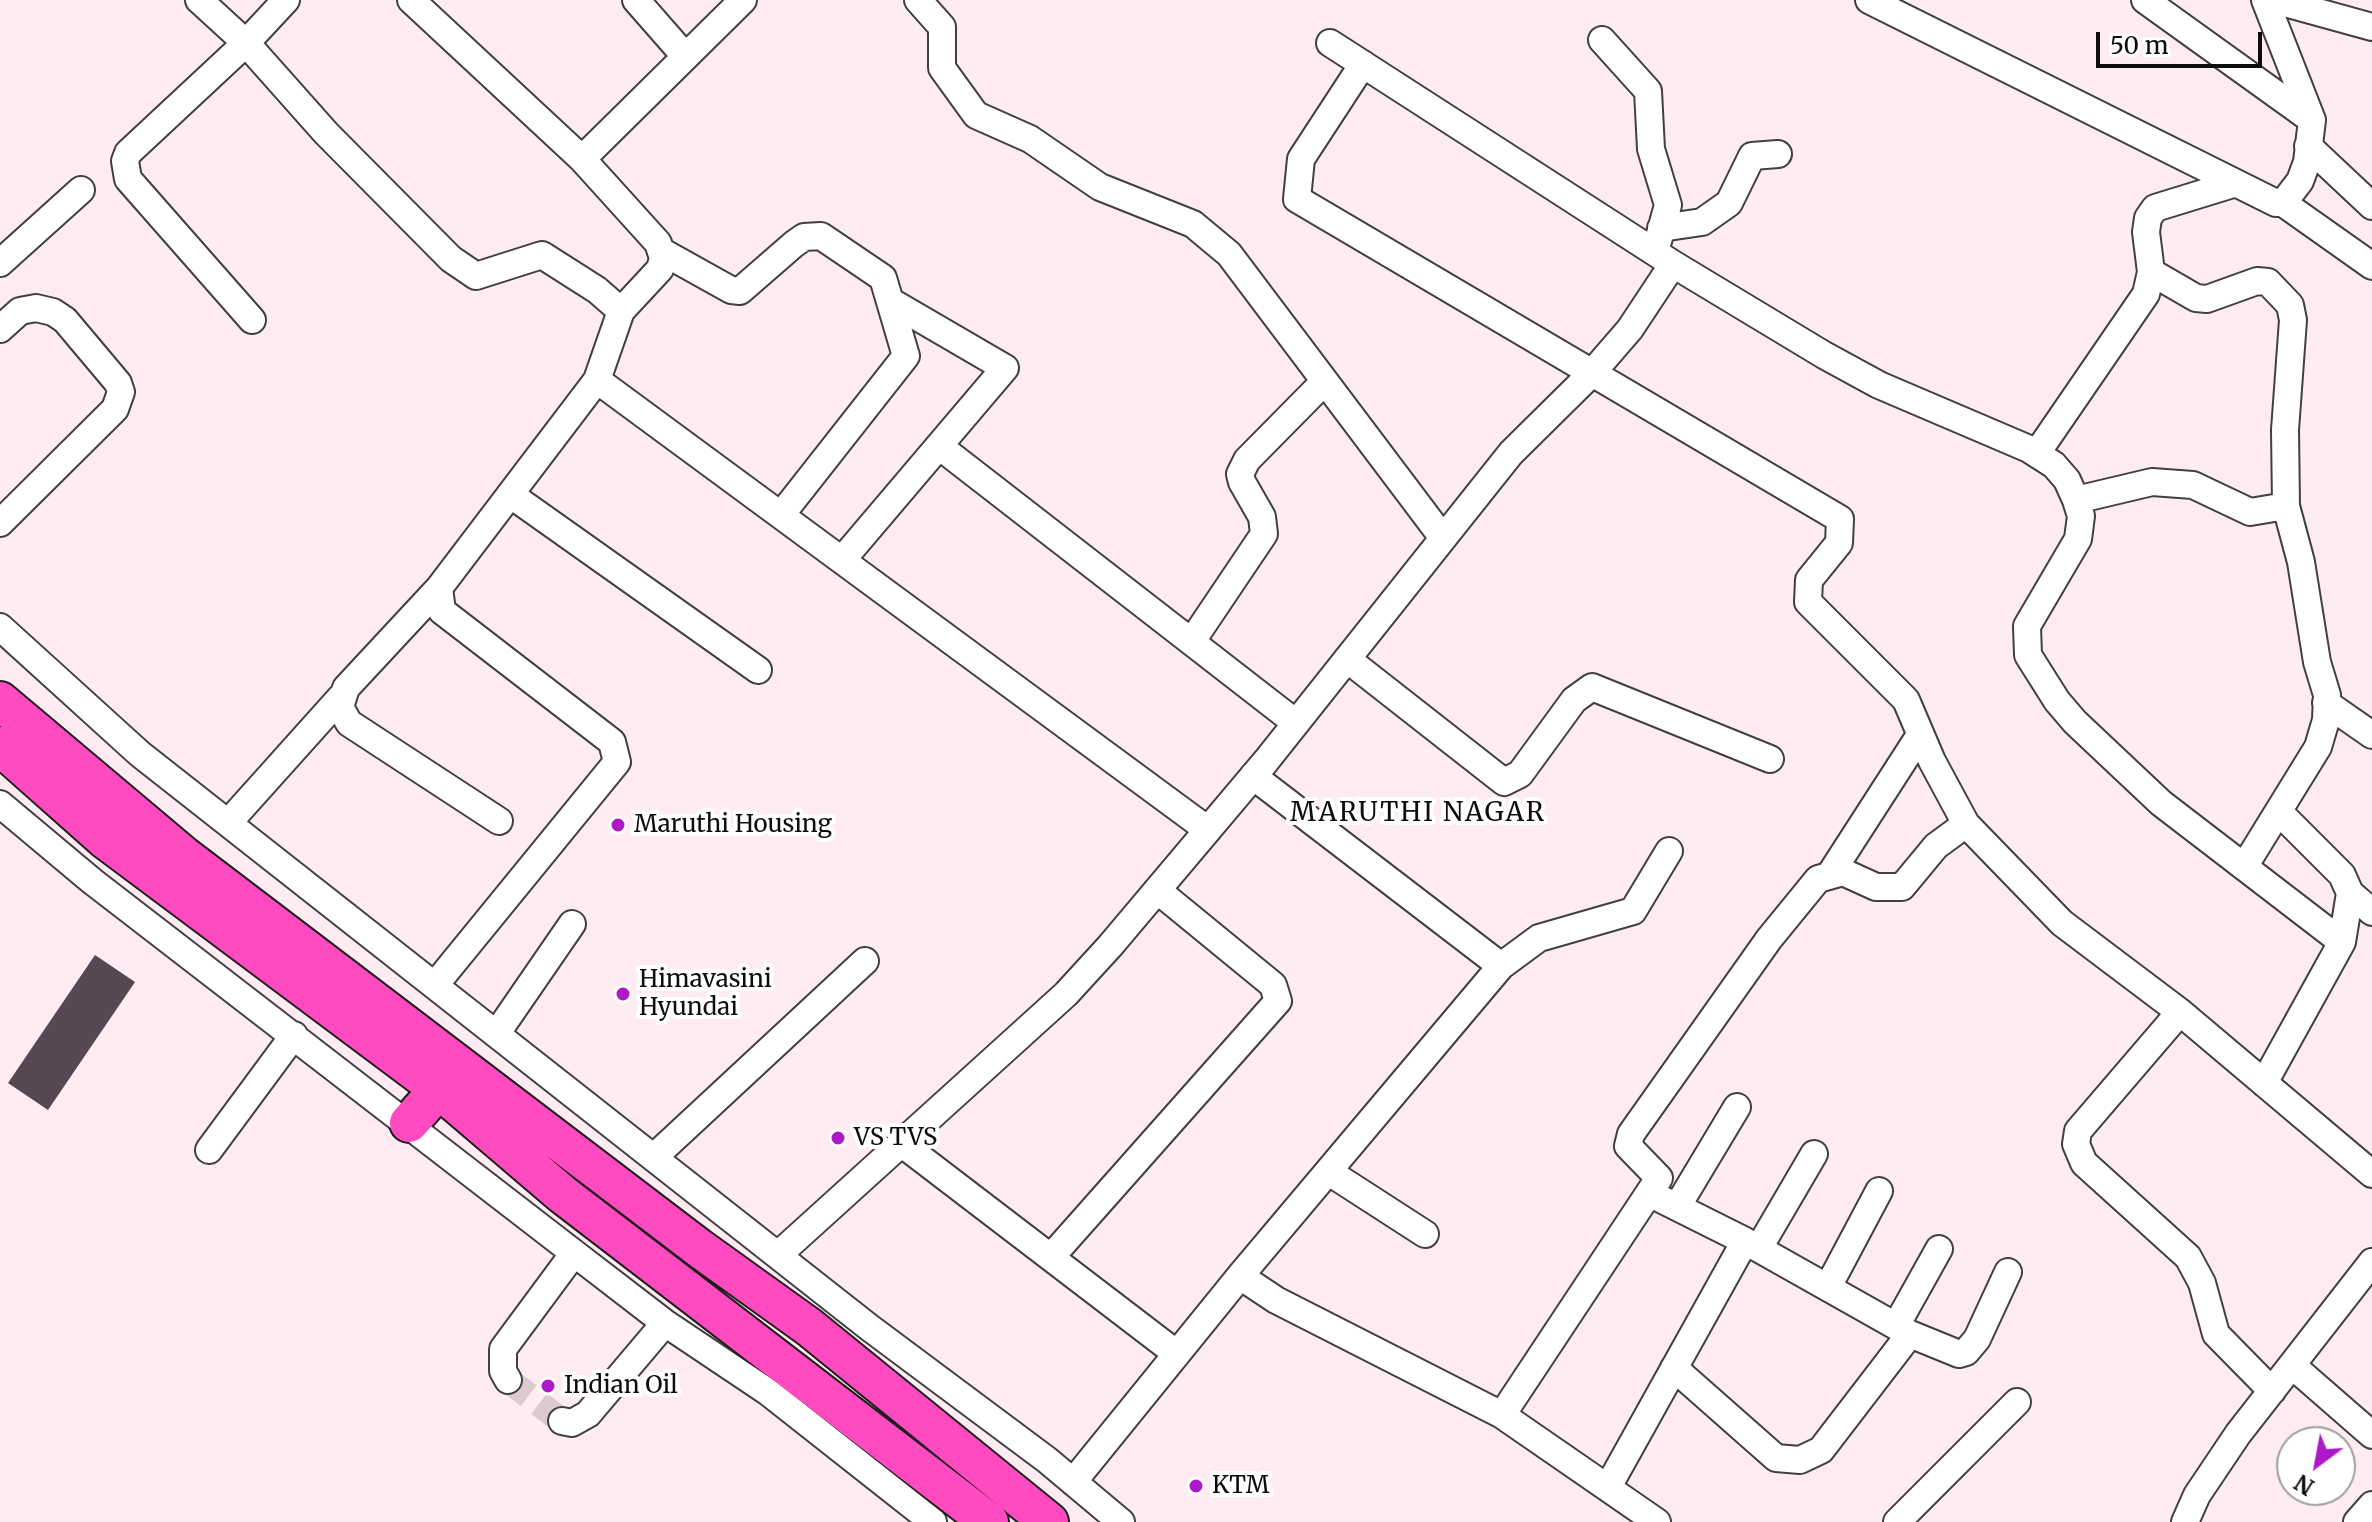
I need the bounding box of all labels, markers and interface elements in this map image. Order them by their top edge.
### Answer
scale bar [2100,16,2266,66]
text: 50 m [2110,30,2169,61]
district label: MARUTHI NAGAR [1290,798,1546,830]
place label: Maruthi Housing [634,811,832,839]
marker: Maruthi Housing [609,816,627,834]
place label: Himavasini Hyundai [639,966,772,1022]
marker: Himavasini Hyundai [614,985,632,1003]
place label: VS TVS [854,1124,937,1152]
marker: VS TVS [829,1129,847,1147]
place label: Indian Oil [564,1372,678,1400]
marker: Indian Oil [539,1377,557,1395]
north arrow [2276,1426,2356,1506]
text: N [2290,1468,2319,1501]
place label: KTM [1212,1472,1269,1500]
marker: KTM [1187,1477,1205,1495]

